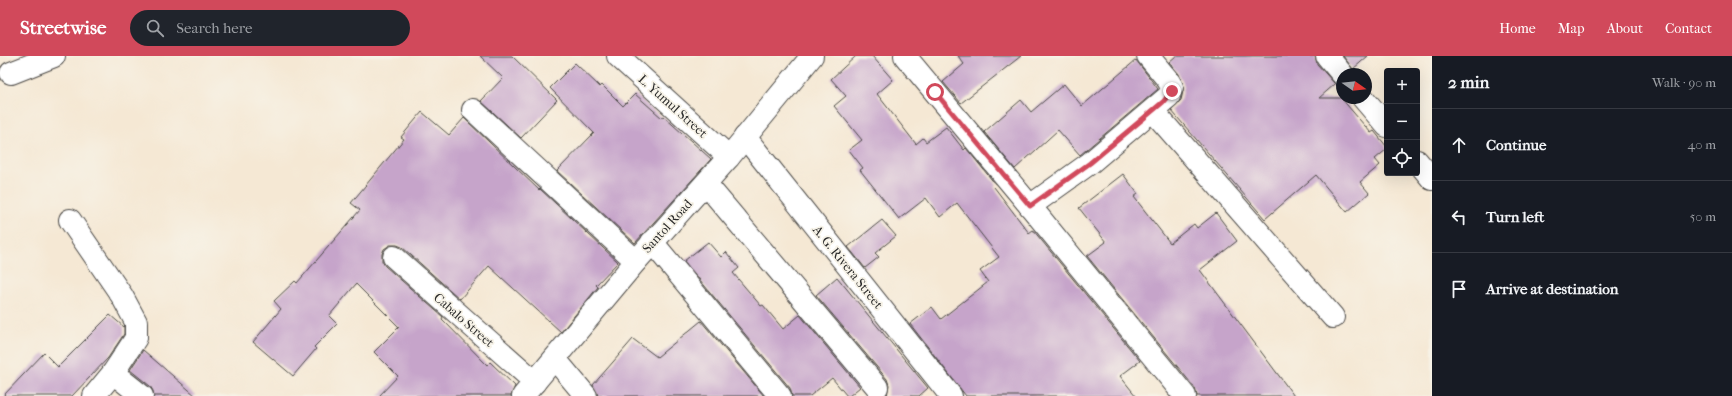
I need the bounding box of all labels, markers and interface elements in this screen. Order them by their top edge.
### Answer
search box [130,10,410,46]
text: Streetwise [20,17,106,39]
icon: search [144,17,166,39]
text: Search here [176,19,252,37]
text: Home [1499,20,1536,37]
text: Map [1558,20,1585,37]
text: About [1607,20,1643,37]
text: Contact [1665,20,1712,37]
north arrow [1336,68,1372,104]
map controls [1384,68,1420,176]
button: + [1384,68,1420,104]
street label: L. Yumul Street [636,71,711,141]
text: 2 min [1448,72,1489,92]
text: Walk · 90 m [1652,75,1716,90]
route end [1163,82,1181,100]
route start [926,83,944,101]
button: − [1384,104,1420,140]
icon: ahead [1448,134,1470,156]
text: Continue [1486,136,1546,154]
text: 40 m [1688,137,1716,152]
button: locate [1384,140,1420,176]
street label: Santol Road [639,196,695,256]
icon: left [1448,206,1470,228]
text: Turn left [1486,208,1544,226]
text: 50 m [1690,209,1716,224]
street label: A. G. Rivera Street [809,222,886,312]
icon: arrive [1448,278,1470,300]
text: Arrive at destination [1486,280,1618,298]
street label: Cabalo Street [431,290,497,350]

